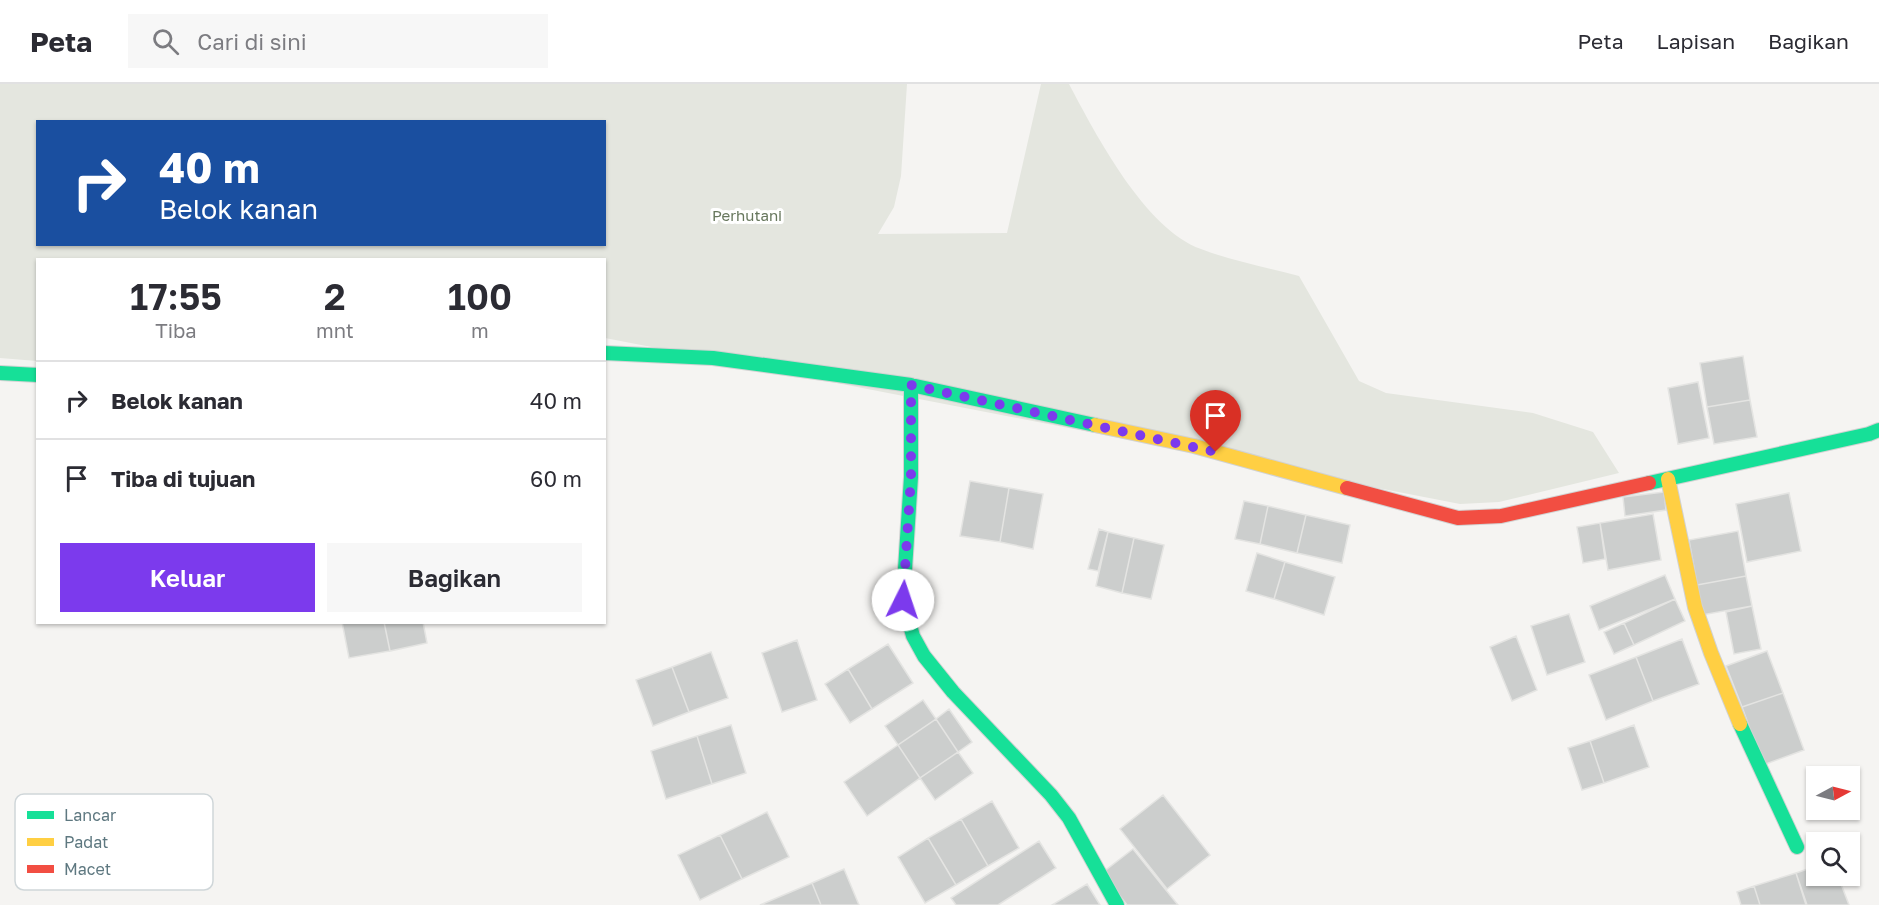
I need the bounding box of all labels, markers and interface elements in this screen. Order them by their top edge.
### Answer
search box [128,14,548,68]
text: Peta [30,25,92,58]
icon: search [149,25,182,58]
text: Cari di sini [197,28,307,55]
text: Peta [1578,28,1624,54]
text: Lapisan [1657,28,1735,54]
text: Bagikan [1768,28,1849,54]
text: 40 m [159,142,260,192]
icon: right [60,144,138,222]
text: Belok kanan [159,193,318,225]
park label: Perhutani [712,206,782,224]
text: 17:55 [130,275,222,318]
text: 2 [324,275,346,318]
text: 100 [448,275,512,318]
text: Tiba [155,318,197,342]
text: mnt [316,318,354,342]
text: m [471,318,489,342]
icon: right [60,384,93,417]
text: Belok kanan [111,387,243,414]
text: 40 m [530,387,582,414]
pin [1190,390,1241,452]
icon: arrive [1199,399,1232,432]
icon: arrive [60,462,93,495]
text: Tiba di tujuan [111,465,255,492]
text: 60 m [530,465,582,492]
button: Keluar [60,543,315,612]
button: Bagikan [327,543,582,612]
position arrow [871,568,935,632]
north arrow [1806,766,1860,820]
map controls [1806,766,1860,886]
legend [15,794,213,890]
text: Lancar [64,805,116,825]
text: Padat [64,832,108,852]
button: search [1806,832,1860,886]
text: Macet [64,859,111,879]

